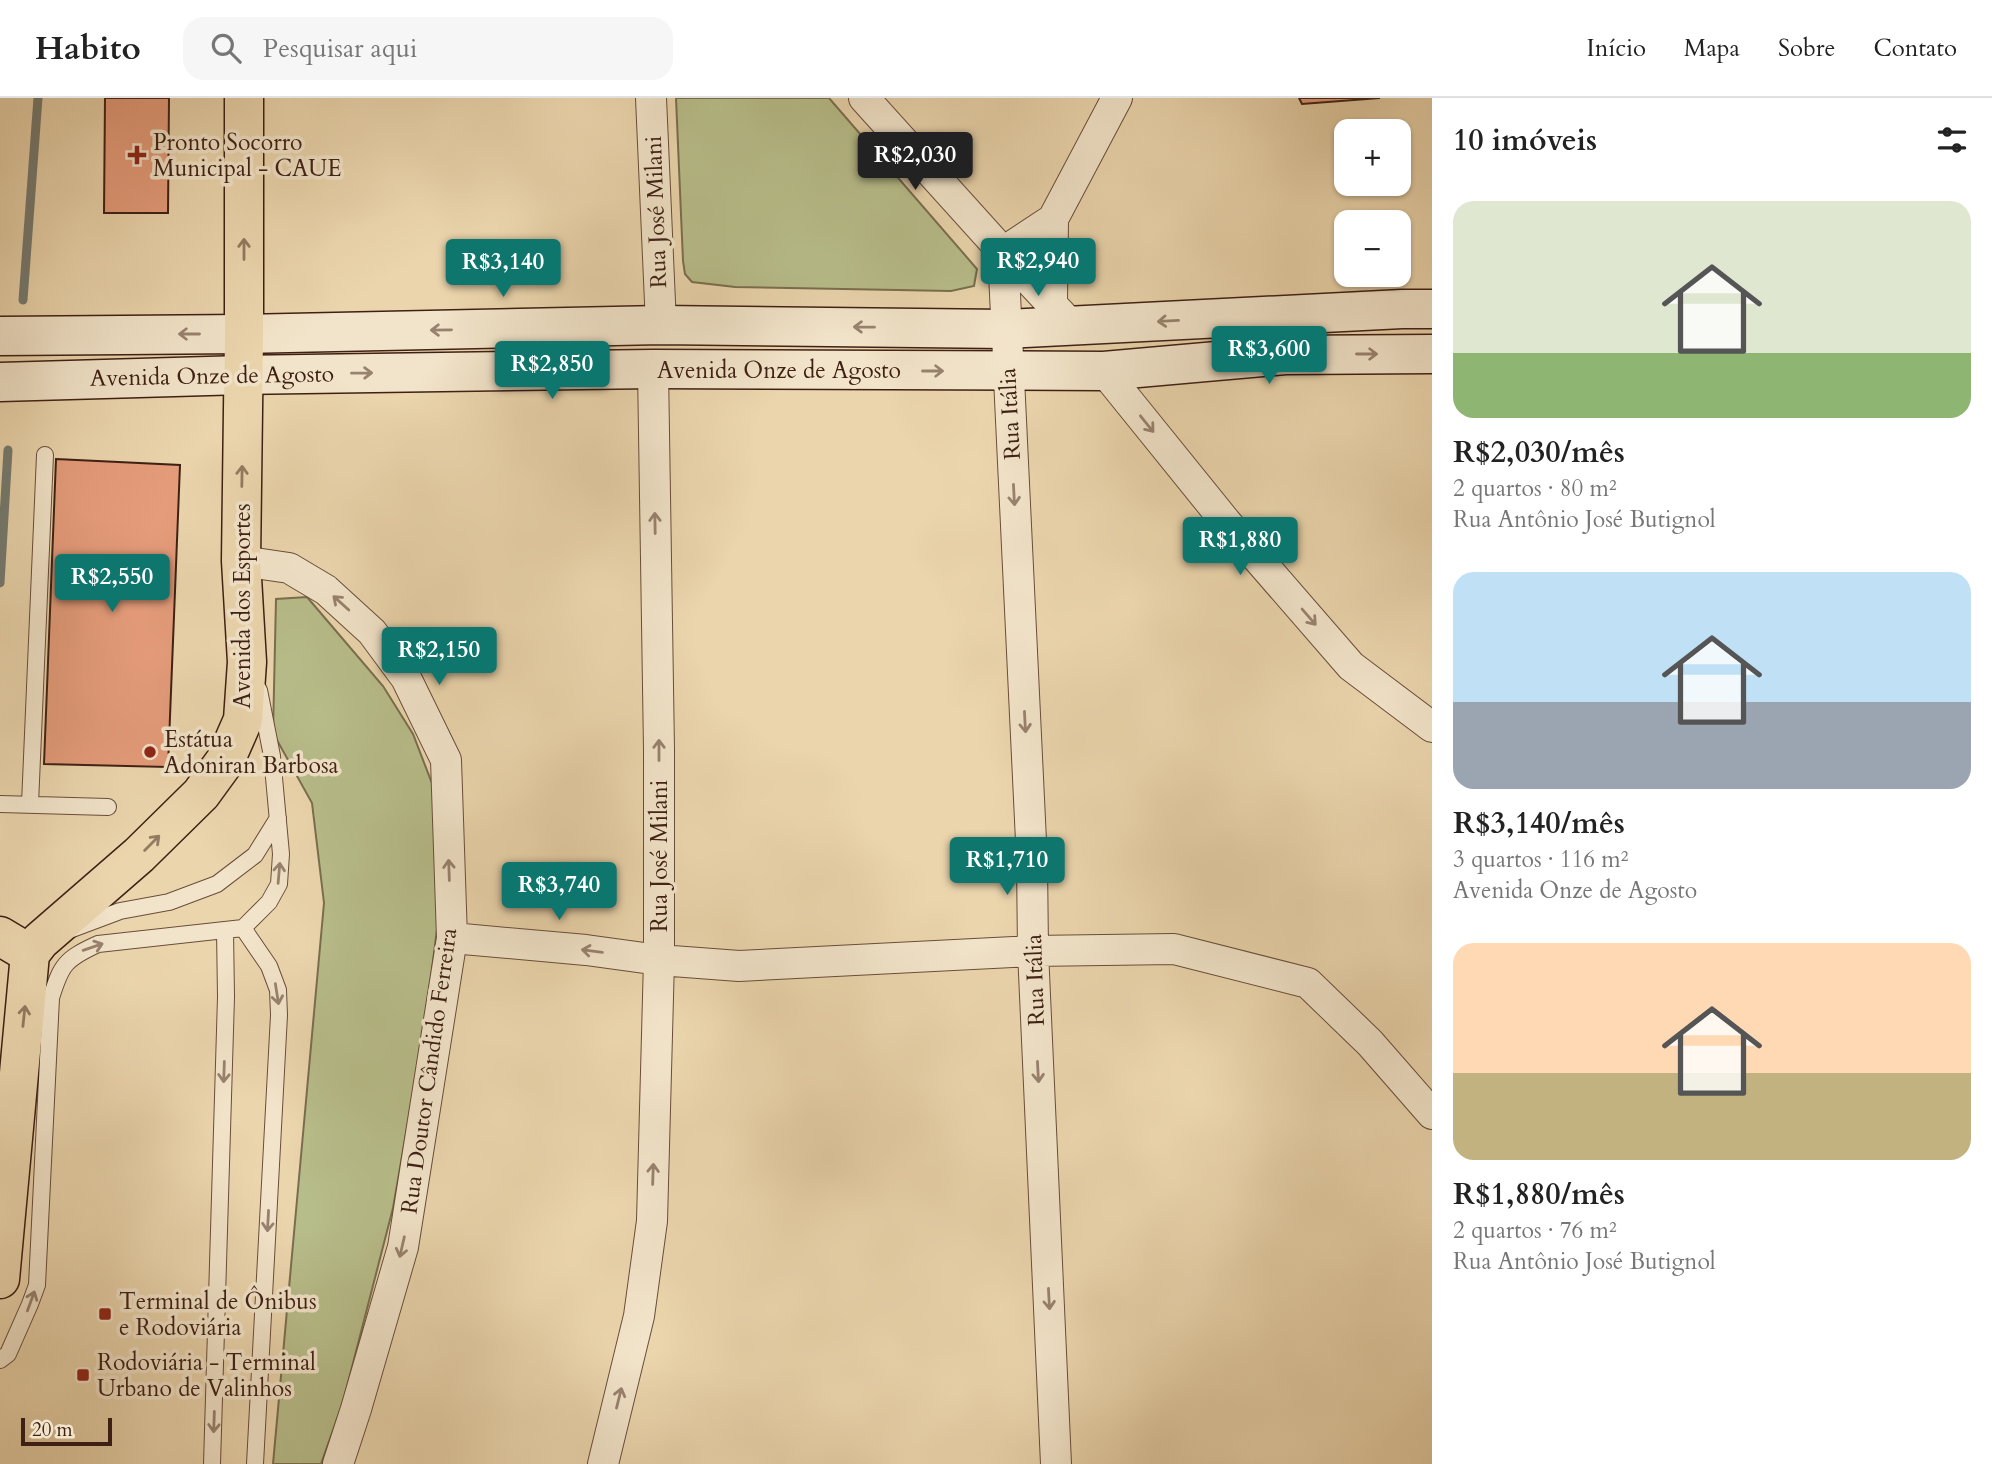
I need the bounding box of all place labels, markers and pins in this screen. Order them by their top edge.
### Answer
place label: Pronto Socorro Municipal - CAUE [153,127,341,184]
pin: R$2,030 [850,132,980,192]
marker: Pronto Socorro Municipal - CAUE [127,145,147,165]
pin: R$2,940 [973,238,1103,298]
pin: R$3,140 [438,240,568,299]
pin: R$3,600 [1204,327,1334,386]
pin: R$2,850 [487,342,617,401]
pin: R$1,880 [1175,518,1305,577]
pin: R$2,550 [47,554,177,614]
pin: R$2,150 [374,628,504,687]
place label: Estátua Adoniran Barbosa [164,724,339,781]
marker: Estátua Adoniran Barbosa [142,744,158,760]
pin: R$1,710 [942,838,1072,897]
pin: R$3,740 [494,862,624,922]
place label: Terminal de Ônibus e Rodoviária [119,1285,317,1343]
marker: Terminal de Ônibus e Rodoviária [97,1306,113,1322]
place label: Rodoviária - Terminal Urbano de Valinhos [97,1347,316,1404]
marker: Rodoviária - Terminal Urbano de Valinhos [75,1367,91,1383]

